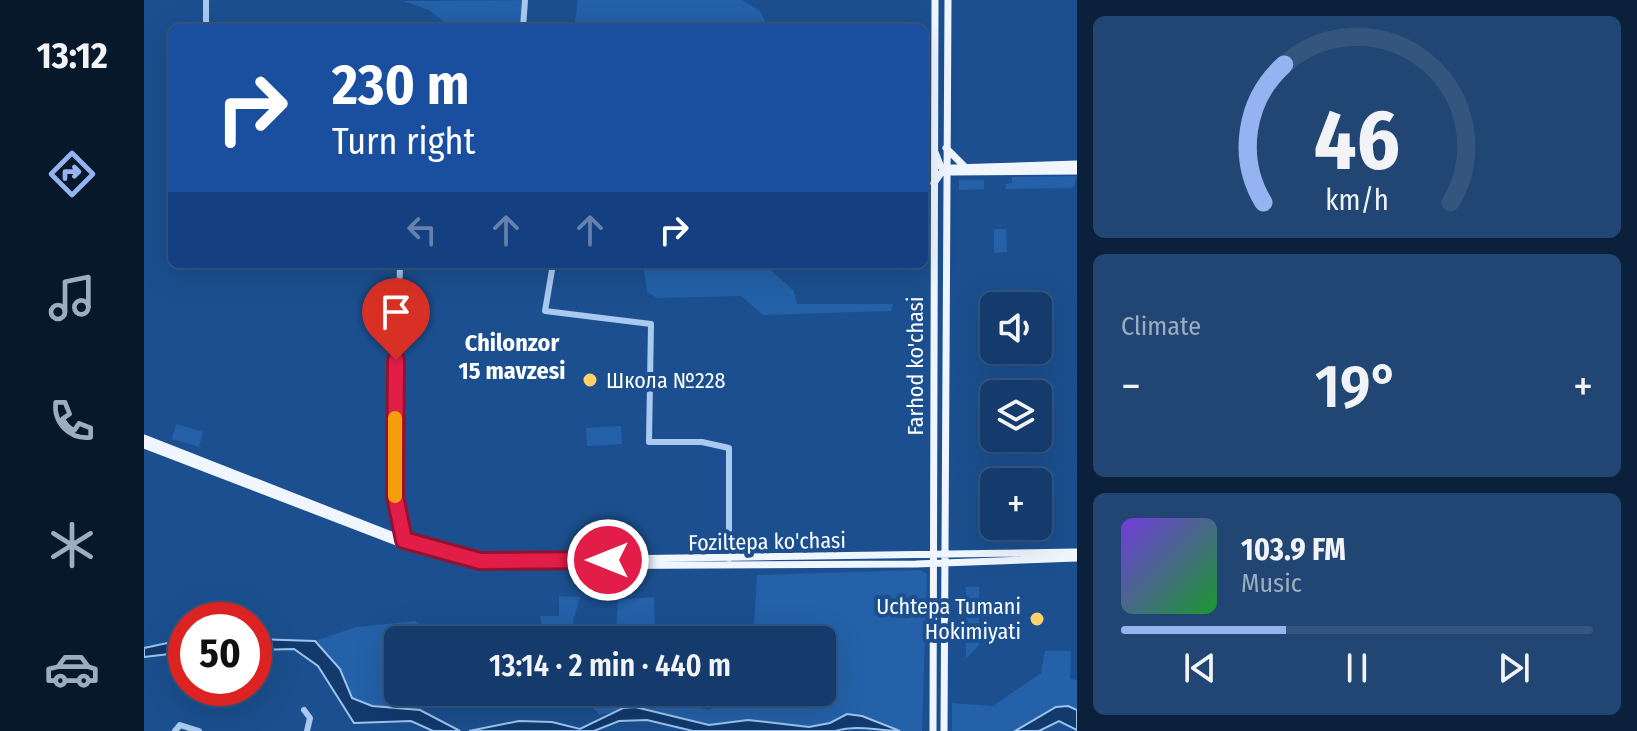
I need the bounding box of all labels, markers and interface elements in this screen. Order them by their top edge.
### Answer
text: 13:12 [36,34,108,78]
text: 230 m [332,52,469,119]
icon: right [200,56,304,160]
text: 46 [1314,91,1400,191]
text: Turn right [332,120,475,164]
icon: directions [44,146,100,202]
text: km/h [1325,183,1389,218]
icon: left [400,208,444,252]
icon: ahead [484,208,528,252]
icon: ahead [568,208,612,252]
icon: right [652,208,696,252]
icon: music [44,270,100,326]
pin [362,278,430,360]
icon: arrive [374,290,418,334]
map controls [980,292,1052,540]
button: sound [980,292,1052,364]
street label: Farhod ko'chasi [902,296,929,436]
text: Climate [1121,311,1201,342]
district label: Chilonzor 15 mavzesi [459,329,565,385]
text: 19° [1315,351,1399,423]
text: − [1121,360,1141,413]
text: + [1573,360,1593,413]
place label: Школа №228 [606,367,725,394]
marker: Школа №228 [581,371,599,389]
button: layers [980,380,1052,452]
icon: phone [44,393,100,449]
button: + [980,468,1052,540]
icon: climate [44,517,100,573]
position arrow [566,518,650,602]
street label: Foziltepa ko'chasi [688,527,846,556]
text: 103.9 FM [1241,532,1346,568]
text: Music [1241,568,1302,599]
place label: Uchtepa Tumani Hokimiyati [876,593,1021,645]
speed limit sign: 50 [168,602,272,706]
marker: Uchtepa Tumani Hokimiyati [1028,610,1046,628]
icon: car [44,641,100,697]
icon: previous [1178,646,1222,690]
icon: pause [1335,646,1379,690]
icon: next [1492,646,1536,690]
text: 13:14 · 2 min · 440 m [489,648,731,684]

